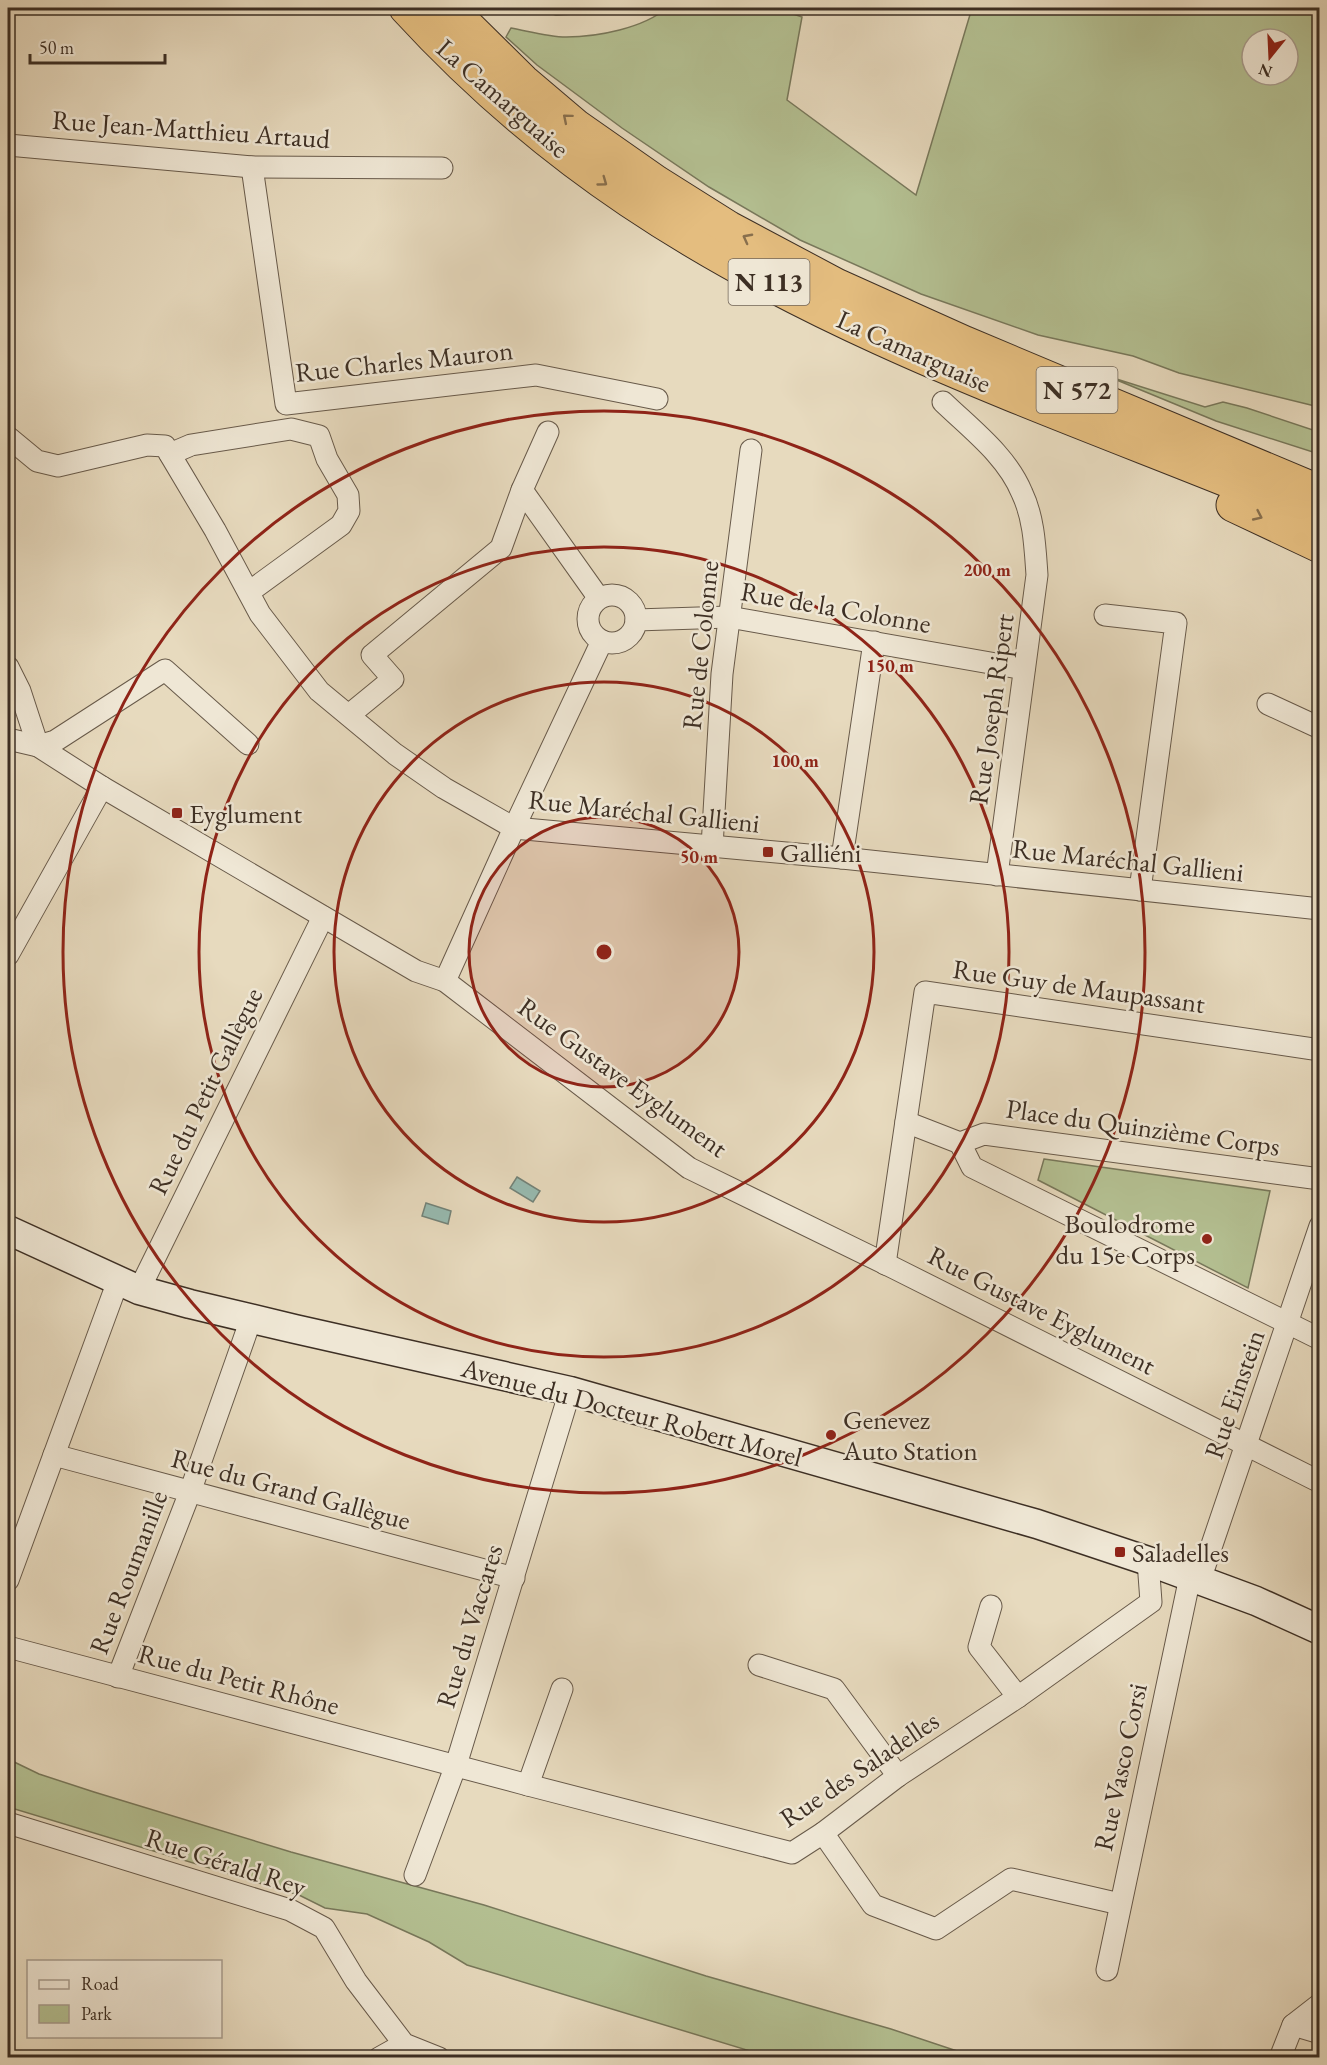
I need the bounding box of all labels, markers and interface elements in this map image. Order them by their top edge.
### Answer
scale bar [30,27,165,65]
north arrow [1240,27,1300,87]
street label: La Camarguaise [429,31,577,165]
text: 50 m [39,36,74,59]
text: N [1256,59,1275,83]
street label: Rue Jean-Matthieu Artaud [51,102,332,156]
one-way arrow [563,115,574,126]
one-way arrow [597,175,608,186]
one-way arrow [743,234,753,245]
road number: N 113 [728,259,810,305]
street label: La Camarguaise [831,301,997,401]
street label: Rue Charles Mauron [293,332,515,390]
road number: N 572 [1036,367,1118,413]
one-way arrow [1251,509,1262,521]
text: 200 m [963,558,1011,581]
street label: Rue de Colonne [674,559,726,731]
street label: Rue de la Colonne [738,573,934,641]
street label: Rue Joseph Ripert [960,611,1022,807]
text: 150 m [866,654,914,677]
text: 100 m [771,749,819,772]
street label: Rue Maréchal Gallieni [527,781,762,841]
place label: Eyglument [189,796,302,831]
marker: Eyglument [170,806,184,820]
street label: Rue Maréchal Gallieni [1011,830,1246,890]
place label: Galliéni [780,835,862,870]
text: 50 m [680,845,718,868]
marker: Galliéni [761,845,775,859]
centre of rings [594,942,614,962]
street label: Rue Guy de Maupassant [951,951,1208,1021]
street label: Rue du Petit Gallègue [140,982,270,1200]
street label: Rue Gustave Eyglument [511,989,735,1165]
street label: Place du Quinzième Corps [1004,1090,1282,1164]
place label: Boulodrome du 15e Corps [1056,1206,1195,1272]
marker: Boulodrome du 15e Corps [1200,1232,1214,1246]
street label: Rue Gustave Eyglument [922,1237,1162,1383]
street label: Rue Einstein [1196,1325,1272,1463]
street label: Avenue du Docteur Robert Morel [457,1349,806,1474]
place label: Genevez Auto Station [842,1402,978,1468]
marker: Genevez Auto Station [824,1428,838,1442]
street label: Rue du Grand Gallègue [168,1440,414,1538]
street label: Rue Roumanille [81,1485,175,1659]
place label: Saladelles [1132,1535,1229,1570]
street label: Rue du Vaccares [428,1540,510,1712]
marker: Saladelles [1113,1545,1127,1559]
street label: Rue du Petit Rhône [134,1635,344,1723]
street label: Rue Vasco Corsi [1085,1680,1155,1854]
street label: Rue des Saladelles [773,1703,945,1835]
street label: Rue Gérald Rey [141,1820,311,1904]
legend [27,1960,222,2038]
text: Road [81,1972,120,1995]
text: Park [81,2002,112,2025]

